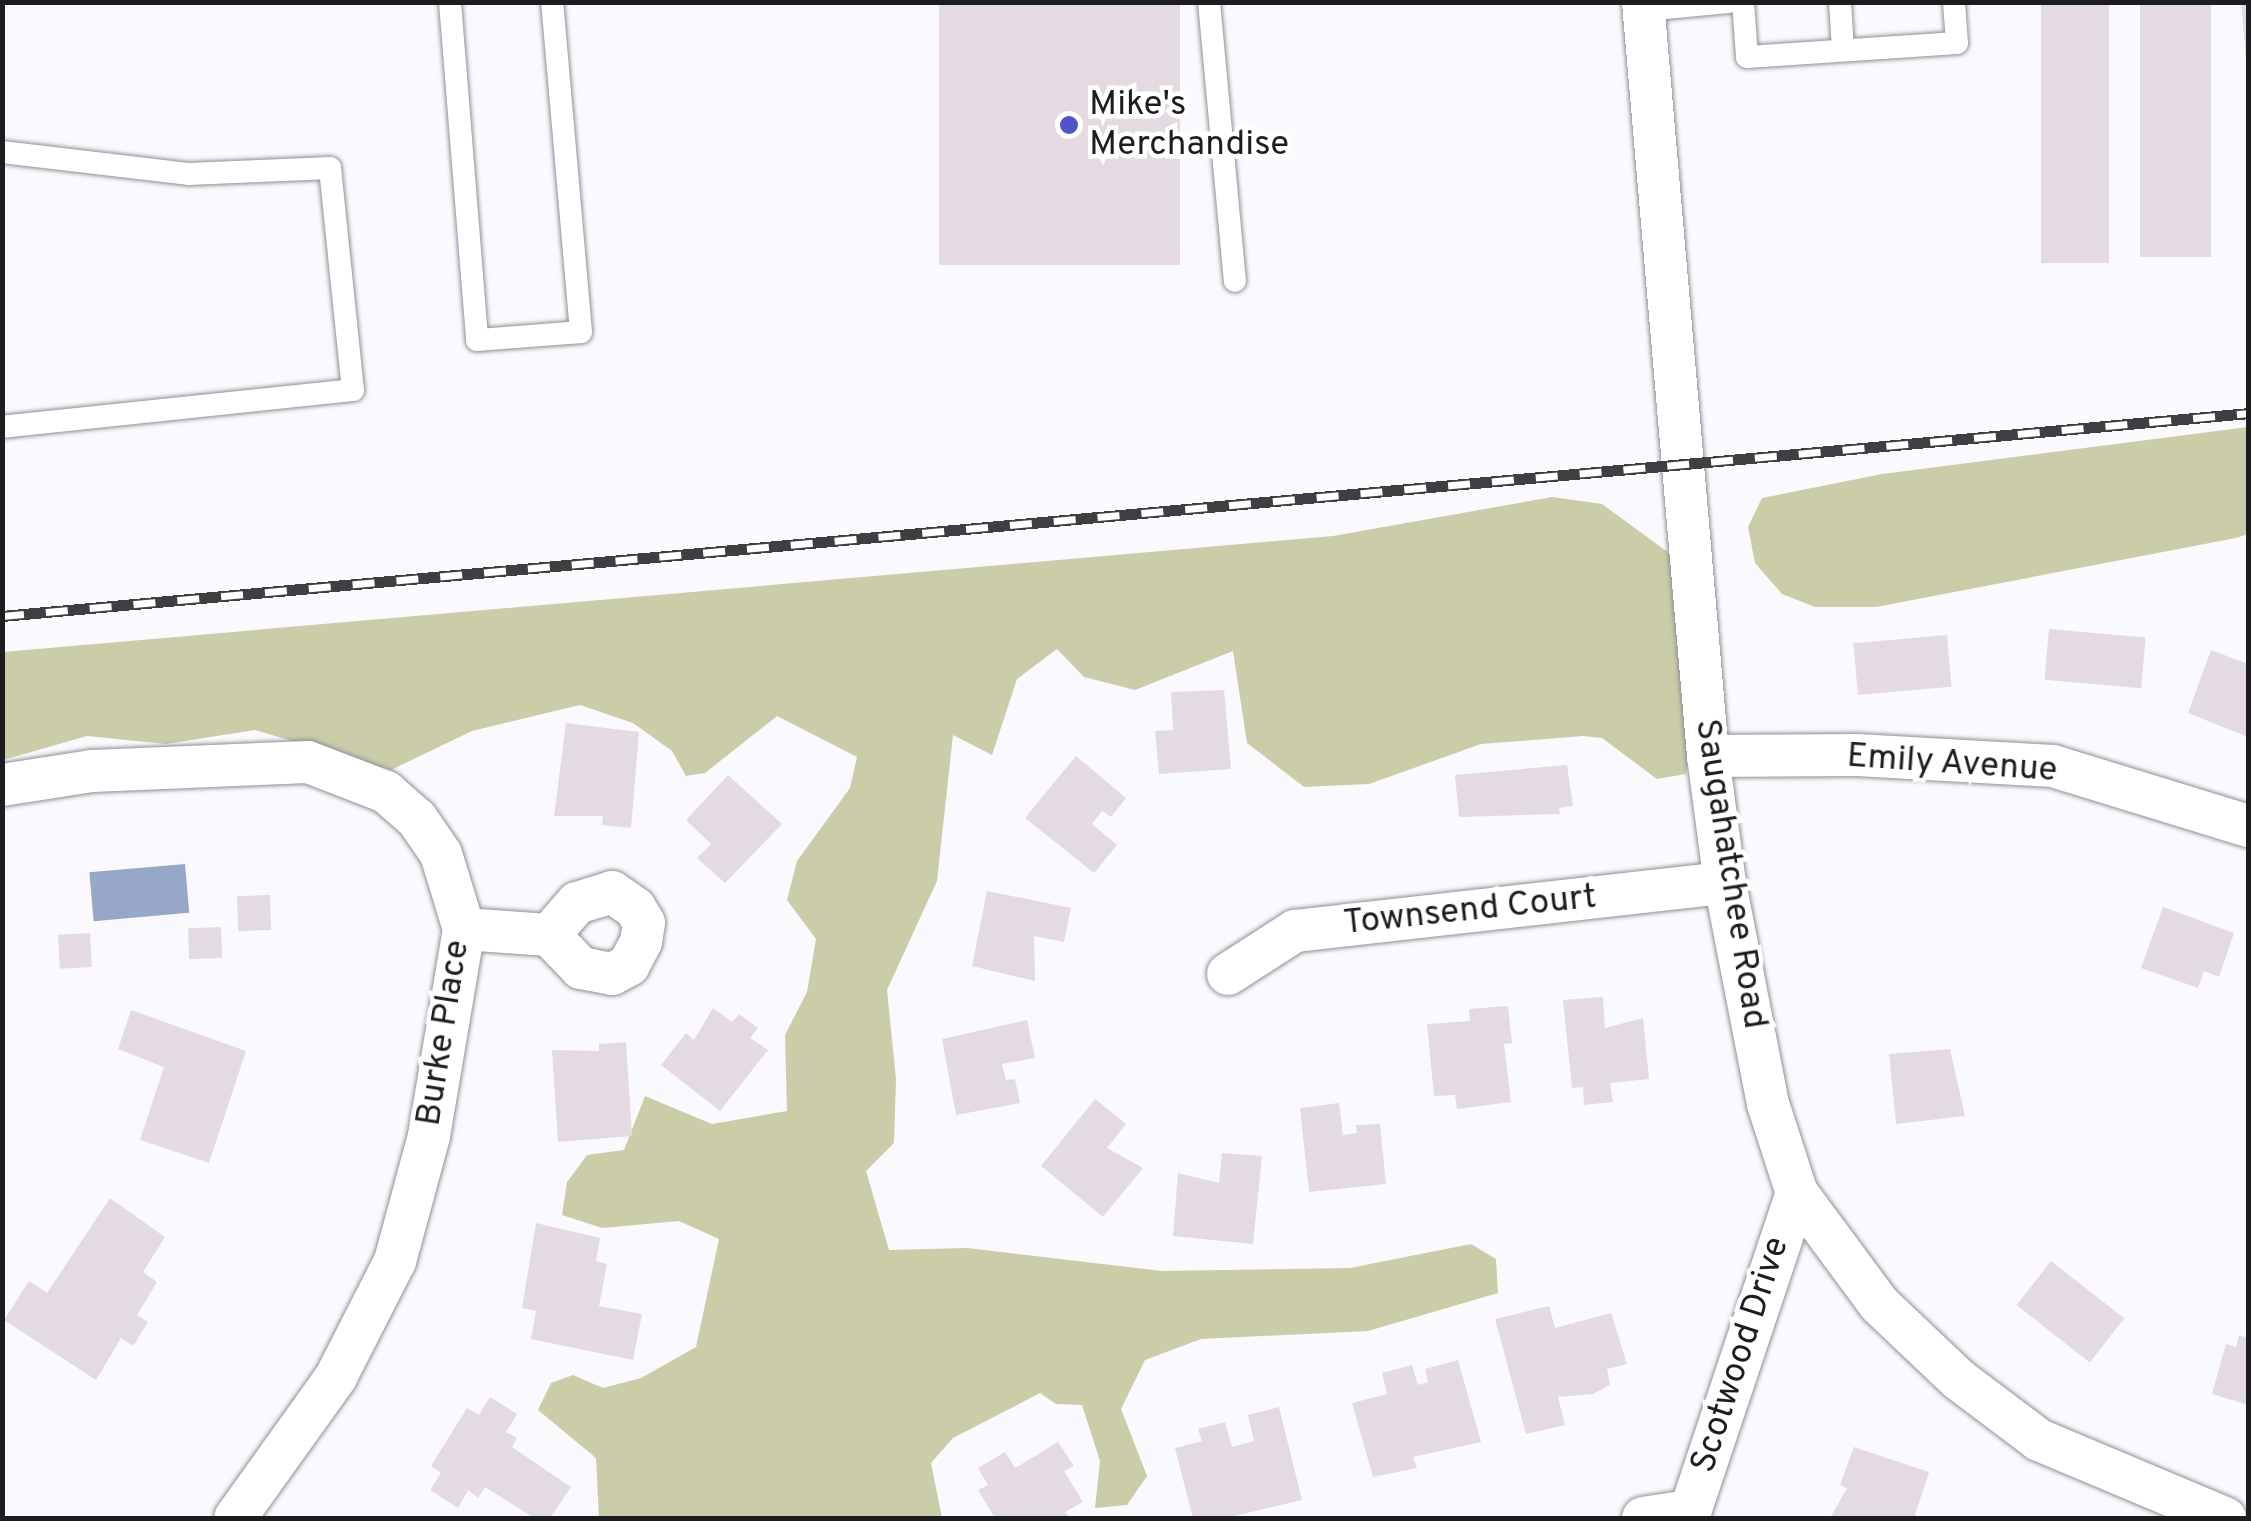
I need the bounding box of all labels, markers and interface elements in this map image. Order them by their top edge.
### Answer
place label: Mike's Merchandise [1089,84,1289,166]
marker: Mike's Merchandise [1058,114,1080,136]
street label: Saugahatchee Road [1685,716,1775,1032]
street label: Emily Avenue [1845,736,2059,792]
street label: Townsend Court [1341,877,1599,945]
street label: Burke Place [409,937,479,1129]
street label: Scotwood Drive [1683,1232,1799,1478]

